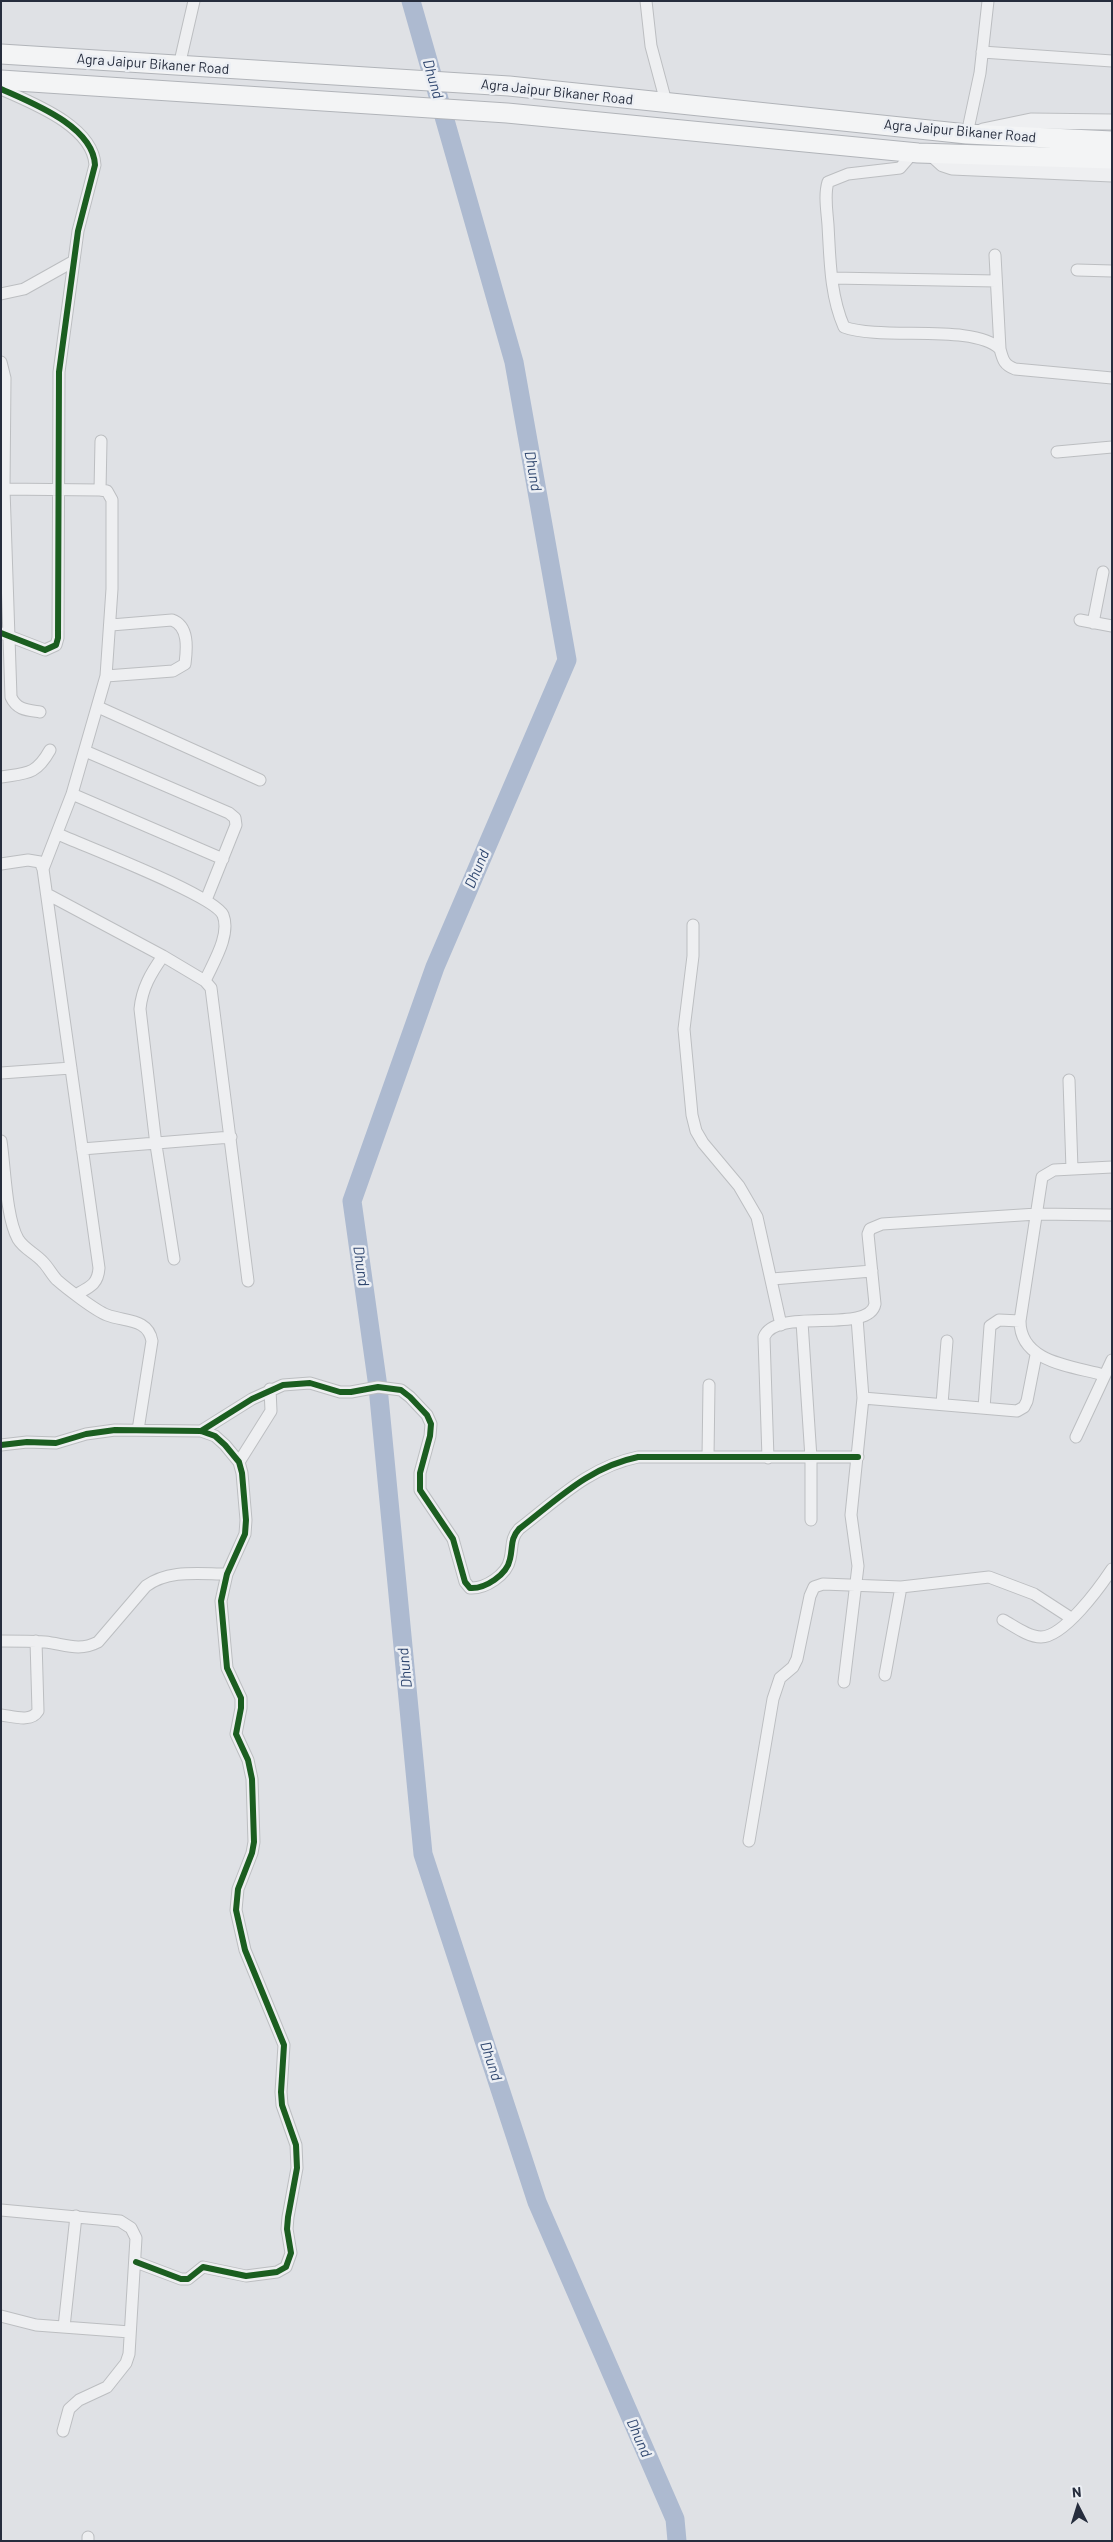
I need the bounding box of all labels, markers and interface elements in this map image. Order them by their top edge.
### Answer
street label: Agra Jaipur Bikaner Road [76,50,230,78]
water label: Dhund [419,57,447,101]
street label: Agra Jaipur Bikaner Road [480,76,634,108]
street label: Agra Jaipur Bikaner Road [883,116,1037,146]
water label: Dhund [521,450,545,492]
water label: Dhund [461,847,493,891]
water label: Dhund [349,1245,373,1287]
water label: Dhund [394,1647,416,1689]
water label: Dhund [476,2039,506,2083]
water label: Dhund [623,2416,655,2460]
north arrow [1053,2482,1103,2532]
text: N [1071,2483,1082,2500]

